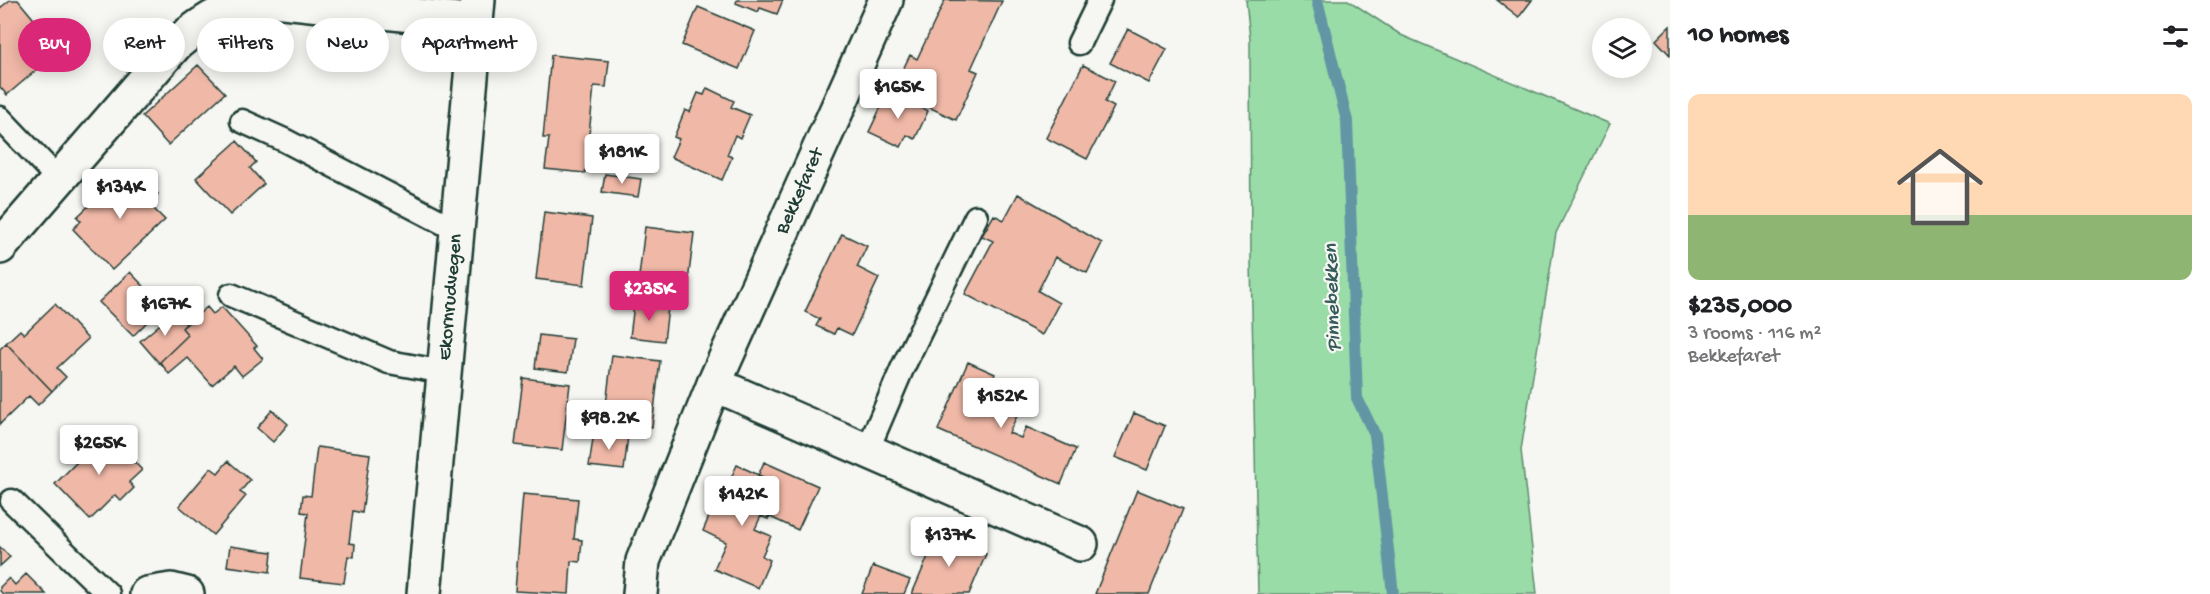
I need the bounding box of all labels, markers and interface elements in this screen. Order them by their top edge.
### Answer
chip: Buy [18,18,91,72]
chip: Rent [103,18,185,72]
chip: Filters [197,18,294,72]
chip: New [306,18,389,72]
chip: Apartment [401,18,537,72]
map controls [1592,18,1652,78]
button: layers [1592,18,1652,78]
icon: filters [2159,20,2192,53]
text: 10 homes [1688,21,1788,52]
pin: $165K [856,69,940,120]
text: $165K [874,77,922,100]
icon: home [1886,133,1994,241]
pin: $181K [580,134,664,185]
text: $181K [598,142,646,165]
street label: Bekkefaret [771,143,830,239]
pin: $134K [78,169,162,220]
text: $134K [96,177,144,200]
street label: Ekornrudvegen [434,232,468,361]
water label: Pinnebekken [1320,242,1348,353]
pin: $235K [607,271,691,322]
text: $235K [624,279,674,302]
pin: $167K [123,286,207,337]
text: $235,000 [1688,292,1792,323]
text: $167K [141,294,189,317]
text: 3 rooms · 116 m² [1688,323,1821,346]
text: Bekkefaret [1688,346,1780,369]
pin: $152K [959,378,1043,429]
text: $152K [977,386,1025,409]
pin: $98.2K [560,400,658,451]
text: $98.2K [580,408,638,431]
pin: $265K [57,425,141,476]
text: $265K [74,433,124,456]
pin: $142K [700,476,784,527]
text: $142K [718,484,766,507]
pin: $137K [907,517,991,568]
text: $137K [925,525,973,548]

